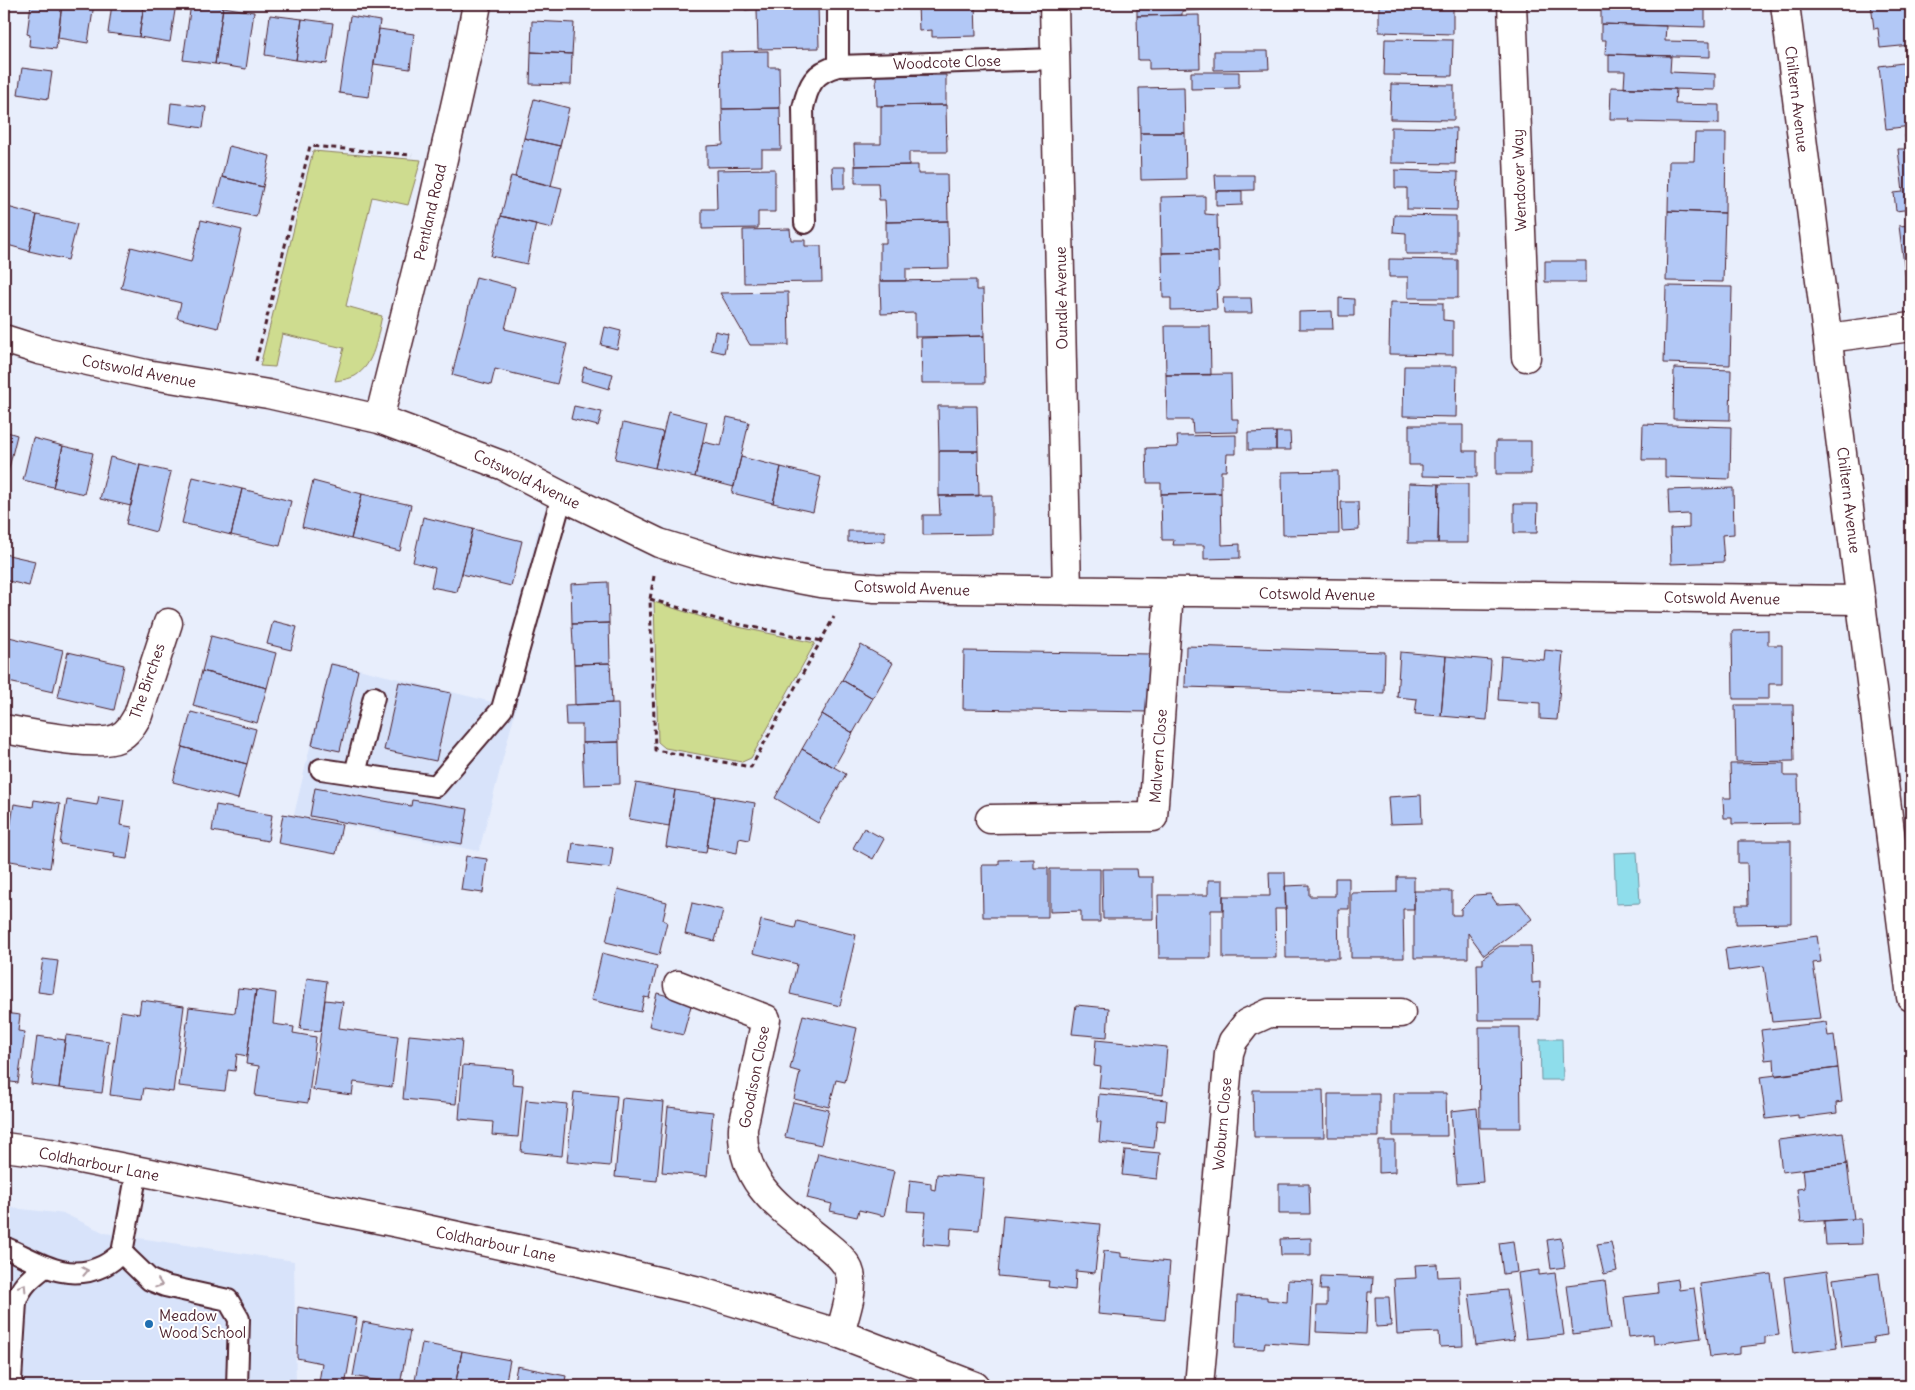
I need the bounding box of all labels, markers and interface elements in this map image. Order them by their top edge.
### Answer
street label: Chiltern Avenue [1781,45,1813,153]
street label: Woodcote Close [893,51,1001,73]
street label: Wendover Way [1508,129,1530,231]
street label: Pentland Road [410,162,450,262]
street label: Oundle Avenue [1051,246,1071,350]
street label: Cotswold Avenue [80,351,198,391]
street label: Cotswold Avenue [471,445,583,513]
street label: Chiltern Avenue [1833,446,1865,554]
street label: Cotswold Avenue [854,576,970,600]
street label: Cotswold Avenue [1259,583,1375,605]
street label: Cotswold Avenue [1664,587,1780,609]
street label: The Birches [125,641,169,721]
street label: Malvern Close [1145,708,1171,804]
street label: Goodison Close [735,1024,773,1130]
street label: Woburn Close [1208,1077,1236,1171]
street label: Coldharbour Lane [37,1143,161,1185]
street label: Coldharbour Lane [434,1222,558,1266]
one-way arrow [81,1266,90,1276]
one-way arrow [154,1278,163,1288]
one-way arrow [16,1284,26,1293]
place label: Meadow Wood School [159,1306,246,1342]
marker: Meadow Wood School [143,1318,155,1330]

